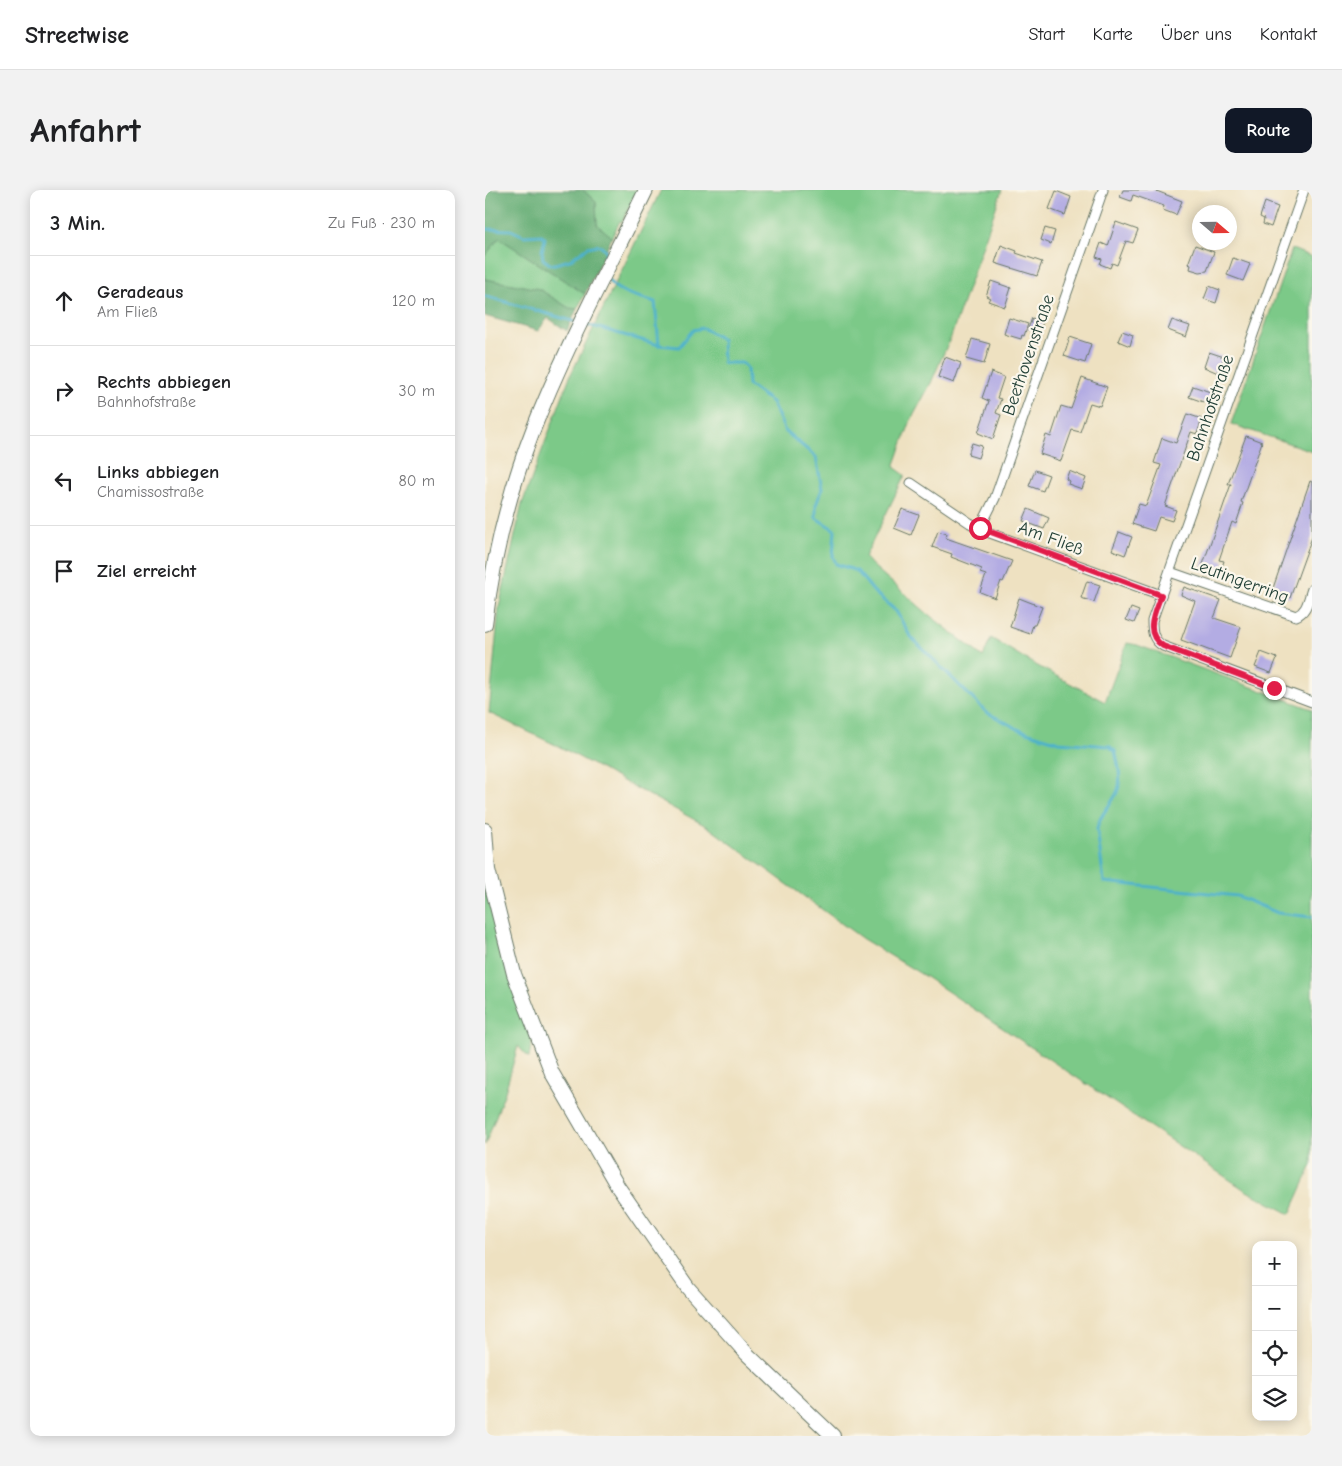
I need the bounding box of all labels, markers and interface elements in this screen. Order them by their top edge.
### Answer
text: Streetwise [25,21,129,49]
text: Start [1028,24,1065,45]
text: Karte [1093,24,1133,45]
text: Über uns [1161,24,1232,45]
text: Kontakt [1260,24,1317,45]
button: Route [1225,108,1312,153]
text: Anfahrt [30,110,141,151]
north arrow [1192,205,1237,250]
text: 3 Min. [50,211,105,235]
text: Zu Fuß · 230 m [328,214,435,232]
text: Geradeaus [97,281,183,303]
icon: ahead [50,287,78,315]
text: 120 m [392,292,435,310]
street label: Beethovenstraße [998,292,1059,418]
text: Am Fließ [97,303,158,321]
street label: Bahnhofstraße [1182,352,1239,464]
text: Rechts abbiegen [97,371,231,393]
icon: right [50,377,78,405]
text: 30 m [399,382,435,400]
text: Bahnhofstraße [97,393,196,411]
text: Links abbiegen [97,461,219,483]
icon: left [50,467,78,495]
text: 80 m [398,472,435,490]
text: Chamissostraße [97,483,204,501]
route start [969,517,992,540]
street label: Am Fließ [1015,517,1086,560]
street label: Leutingerring [1188,553,1292,608]
icon: arrive [50,557,78,585]
text: Ziel erreicht [97,560,196,582]
route end [1263,677,1286,700]
map controls [1252,1241,1297,1421]
button: + [1252,1241,1297,1286]
button: − [1252,1286,1297,1331]
button: locate [1252,1331,1297,1376]
button: layers [1252,1376,1297,1421]

